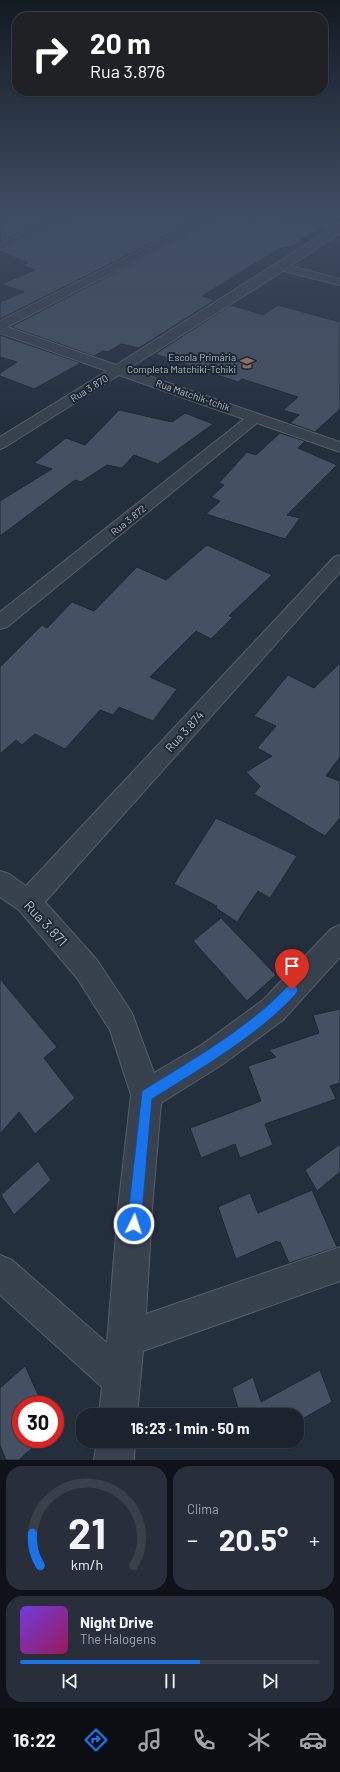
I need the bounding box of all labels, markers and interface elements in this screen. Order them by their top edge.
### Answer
text: 20 m [90,26,151,60]
icon: right [24,28,76,80]
text: Rua 3.876 [90,60,165,82]
place label: Escola Primária Completa Matchiki-Tchiki [127,351,236,375]
school or university icon: Escola Primária Completa Matchiki-Tchiki [239,355,255,371]
street label: Rua 3.870 [68,372,110,404]
street label: Rua Matchik-tchik [154,377,232,413]
street label: Rua 3.872 [108,502,148,538]
street label: Rua 3.874 [162,708,206,754]
street label: Rua 3.871 [21,897,71,949]
pin [275,949,309,990]
icon: arrive [281,955,303,977]
position arrow [113,1203,155,1245]
speed limit sign: 30 [12,1396,64,1448]
text: 16:23 · 1 min · 50 m [130,1419,250,1437]
text: Clima [187,1501,219,1517]
text: 21 [68,1507,105,1557]
text: 20.5° [219,1521,288,1557]
text: − [187,1526,198,1552]
text: + [309,1526,320,1552]
text: km/h [70,1556,103,1573]
text: Night Drive [80,1613,153,1631]
text: The Halogens [80,1631,156,1647]
icon: previous [59,1670,81,1692]
icon: pause [159,1670,181,1692]
icon: next [259,1670,281,1692]
icon: directions [82,1726,110,1754]
icon: music [136,1726,164,1754]
icon: phone [190,1726,218,1754]
icon: climate [245,1726,273,1754]
icon: car [299,1726,327,1754]
text: 16:22 [13,1729,56,1751]

